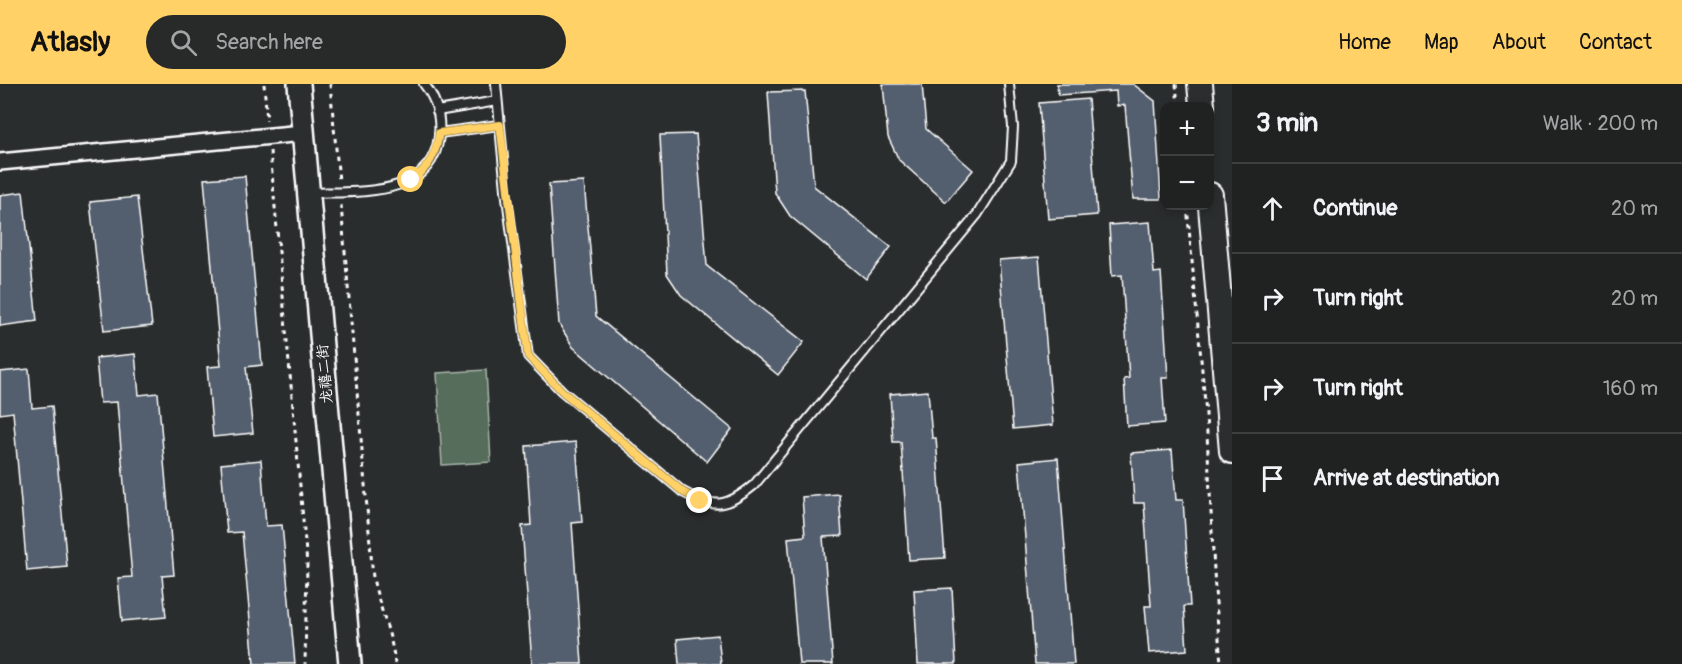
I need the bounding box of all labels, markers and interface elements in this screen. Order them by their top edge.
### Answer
search box [146,15,566,69]
text: Atlasly [30,25,110,60]
icon: search [167,26,200,59]
text: Search here [215,28,323,56]
text: Home [1338,29,1391,56]
text: Map [1424,29,1459,56]
text: About [1492,29,1546,56]
text: Contact [1579,29,1652,56]
map controls [1160,102,1214,210]
button: + [1160,102,1214,156]
text: 3 min [1256,107,1318,139]
text: Walk · 200 m [1543,111,1658,136]
button: − [1160,156,1214,210]
route start [397,166,423,192]
icon: ahead [1256,192,1289,225]
text: Continue [1313,194,1397,222]
text: 20 m [1611,196,1658,221]
icon: right [1256,282,1289,315]
text: Turn right [1313,284,1403,312]
text: 20 m [1611,286,1658,311]
street label: 龙禧二街 [313,343,337,405]
icon: right [1256,372,1289,405]
text: Turn right [1313,374,1403,402]
text: 160 m [1603,376,1658,401]
icon: arrive [1256,462,1289,495]
text: Arrive at destination [1313,464,1499,492]
route end [686,487,712,513]

